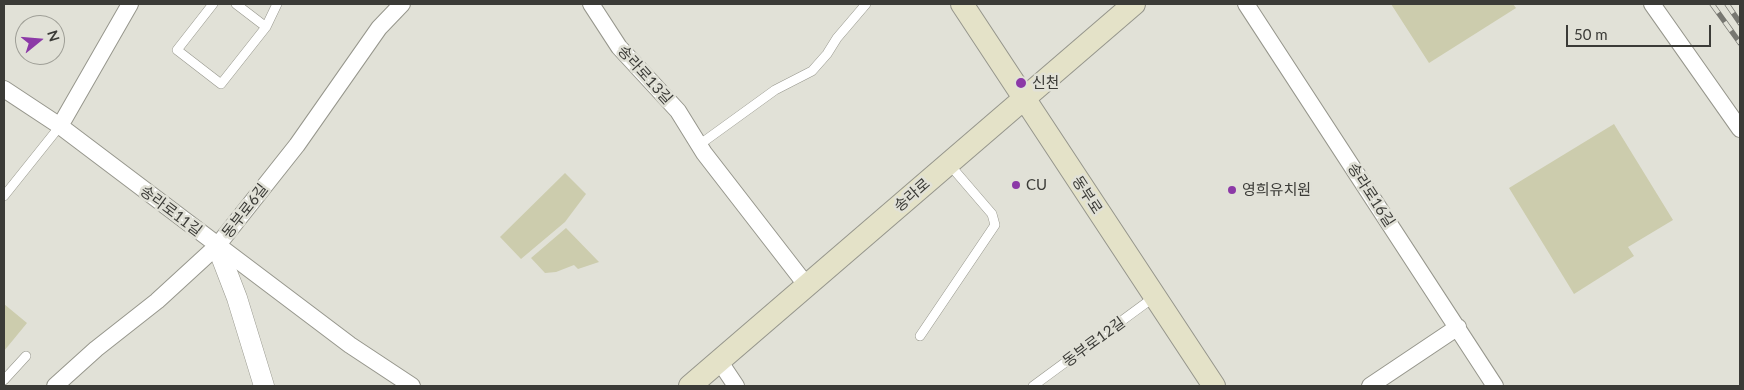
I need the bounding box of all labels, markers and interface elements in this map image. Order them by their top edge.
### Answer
north arrow [15,15,65,65]
scale bar [1569,15,1714,47]
text: 50 m [1574,25,1608,43]
text: N [44,28,64,43]
street label: 송라로13길 [614,42,676,108]
place label: 신천 [1032,74,1060,92]
marker: 신천 [1014,76,1028,90]
street label: 송라로16길 [1344,160,1398,230]
street label: 동부로 [1068,173,1106,217]
street label: 송라로 [890,175,934,215]
place label: CU [1026,176,1047,194]
marker: CU [1010,179,1022,191]
street label: 동부로6길 [218,180,272,242]
place label: 영희유치원 [1242,181,1311,199]
street label: 송라로11길 [137,182,205,240]
marker: 영희유치원 [1226,184,1238,196]
street label: 동부로12길 [1059,313,1129,371]

